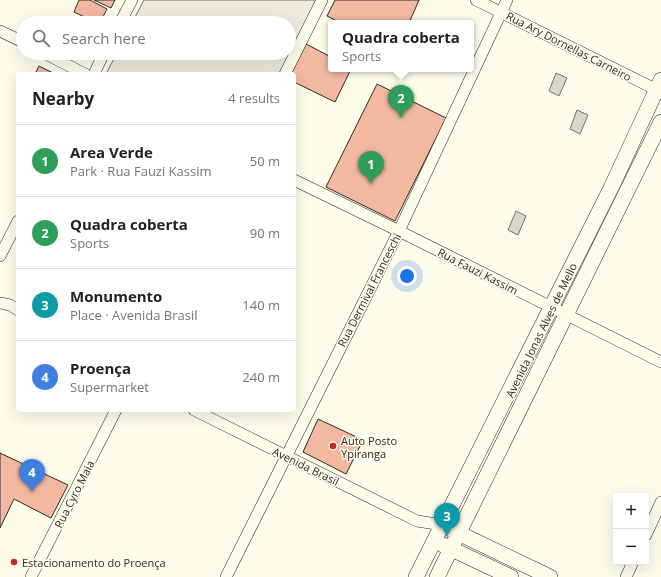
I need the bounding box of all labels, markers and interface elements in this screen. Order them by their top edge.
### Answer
street label: Rua Ary Dornellas Carneiro [504,8,634,84]
search box [16,16,296,60]
popup [328,20,474,72]
icon: search [30,27,52,49]
text: Quadra coberta [342,27,460,47]
text: Search here [62,28,146,48]
text: Sports [342,47,381,65]
pin: 2 [388,85,414,118]
text: Nearby [32,87,94,110]
text: 4 results [228,89,280,107]
text: Area Verde [70,142,153,162]
pin: 1 [358,151,384,184]
text: 1 [41,152,49,170]
text: 50 m [250,152,280,170]
text: Park · Rua Fauzi Kassim [70,162,212,180]
text: Quadra coberta [70,214,188,234]
text: 2 [41,224,49,242]
text: 90 m [250,224,280,242]
street label: Rua Dermival Franceschi [334,231,404,349]
text: Sports [70,234,109,252]
street label: Rua Fauzi Kassim [435,244,521,298]
street label: Avenida Jonas Alves de Mello [502,260,580,400]
your location [397,266,417,286]
text: Monumento [70,286,162,306]
text: 3 [41,296,49,314]
text: 140 m [242,296,280,314]
text: Place · Avenida Brasil [70,306,198,324]
text: Proença [70,358,131,378]
text: 4 [41,368,49,386]
text: 240 m [242,368,280,386]
text: Supermarket [70,378,149,396]
place label: Auto Posto Ypiranga [341,433,397,461]
marker: Auto Posto Ypiranga [328,441,338,451]
street label: Avenida Brasil [270,443,342,489]
street label: Rua Cyro Maia [51,458,97,530]
pin: 4 [19,459,45,492]
map controls [613,493,649,565]
button: + [613,493,649,529]
pin: 3 [434,503,460,536]
button: − [613,529,649,565]
place label: Estacionamento do Proença [22,555,166,570]
marker: Estacionamento do Proença [9,557,19,567]

